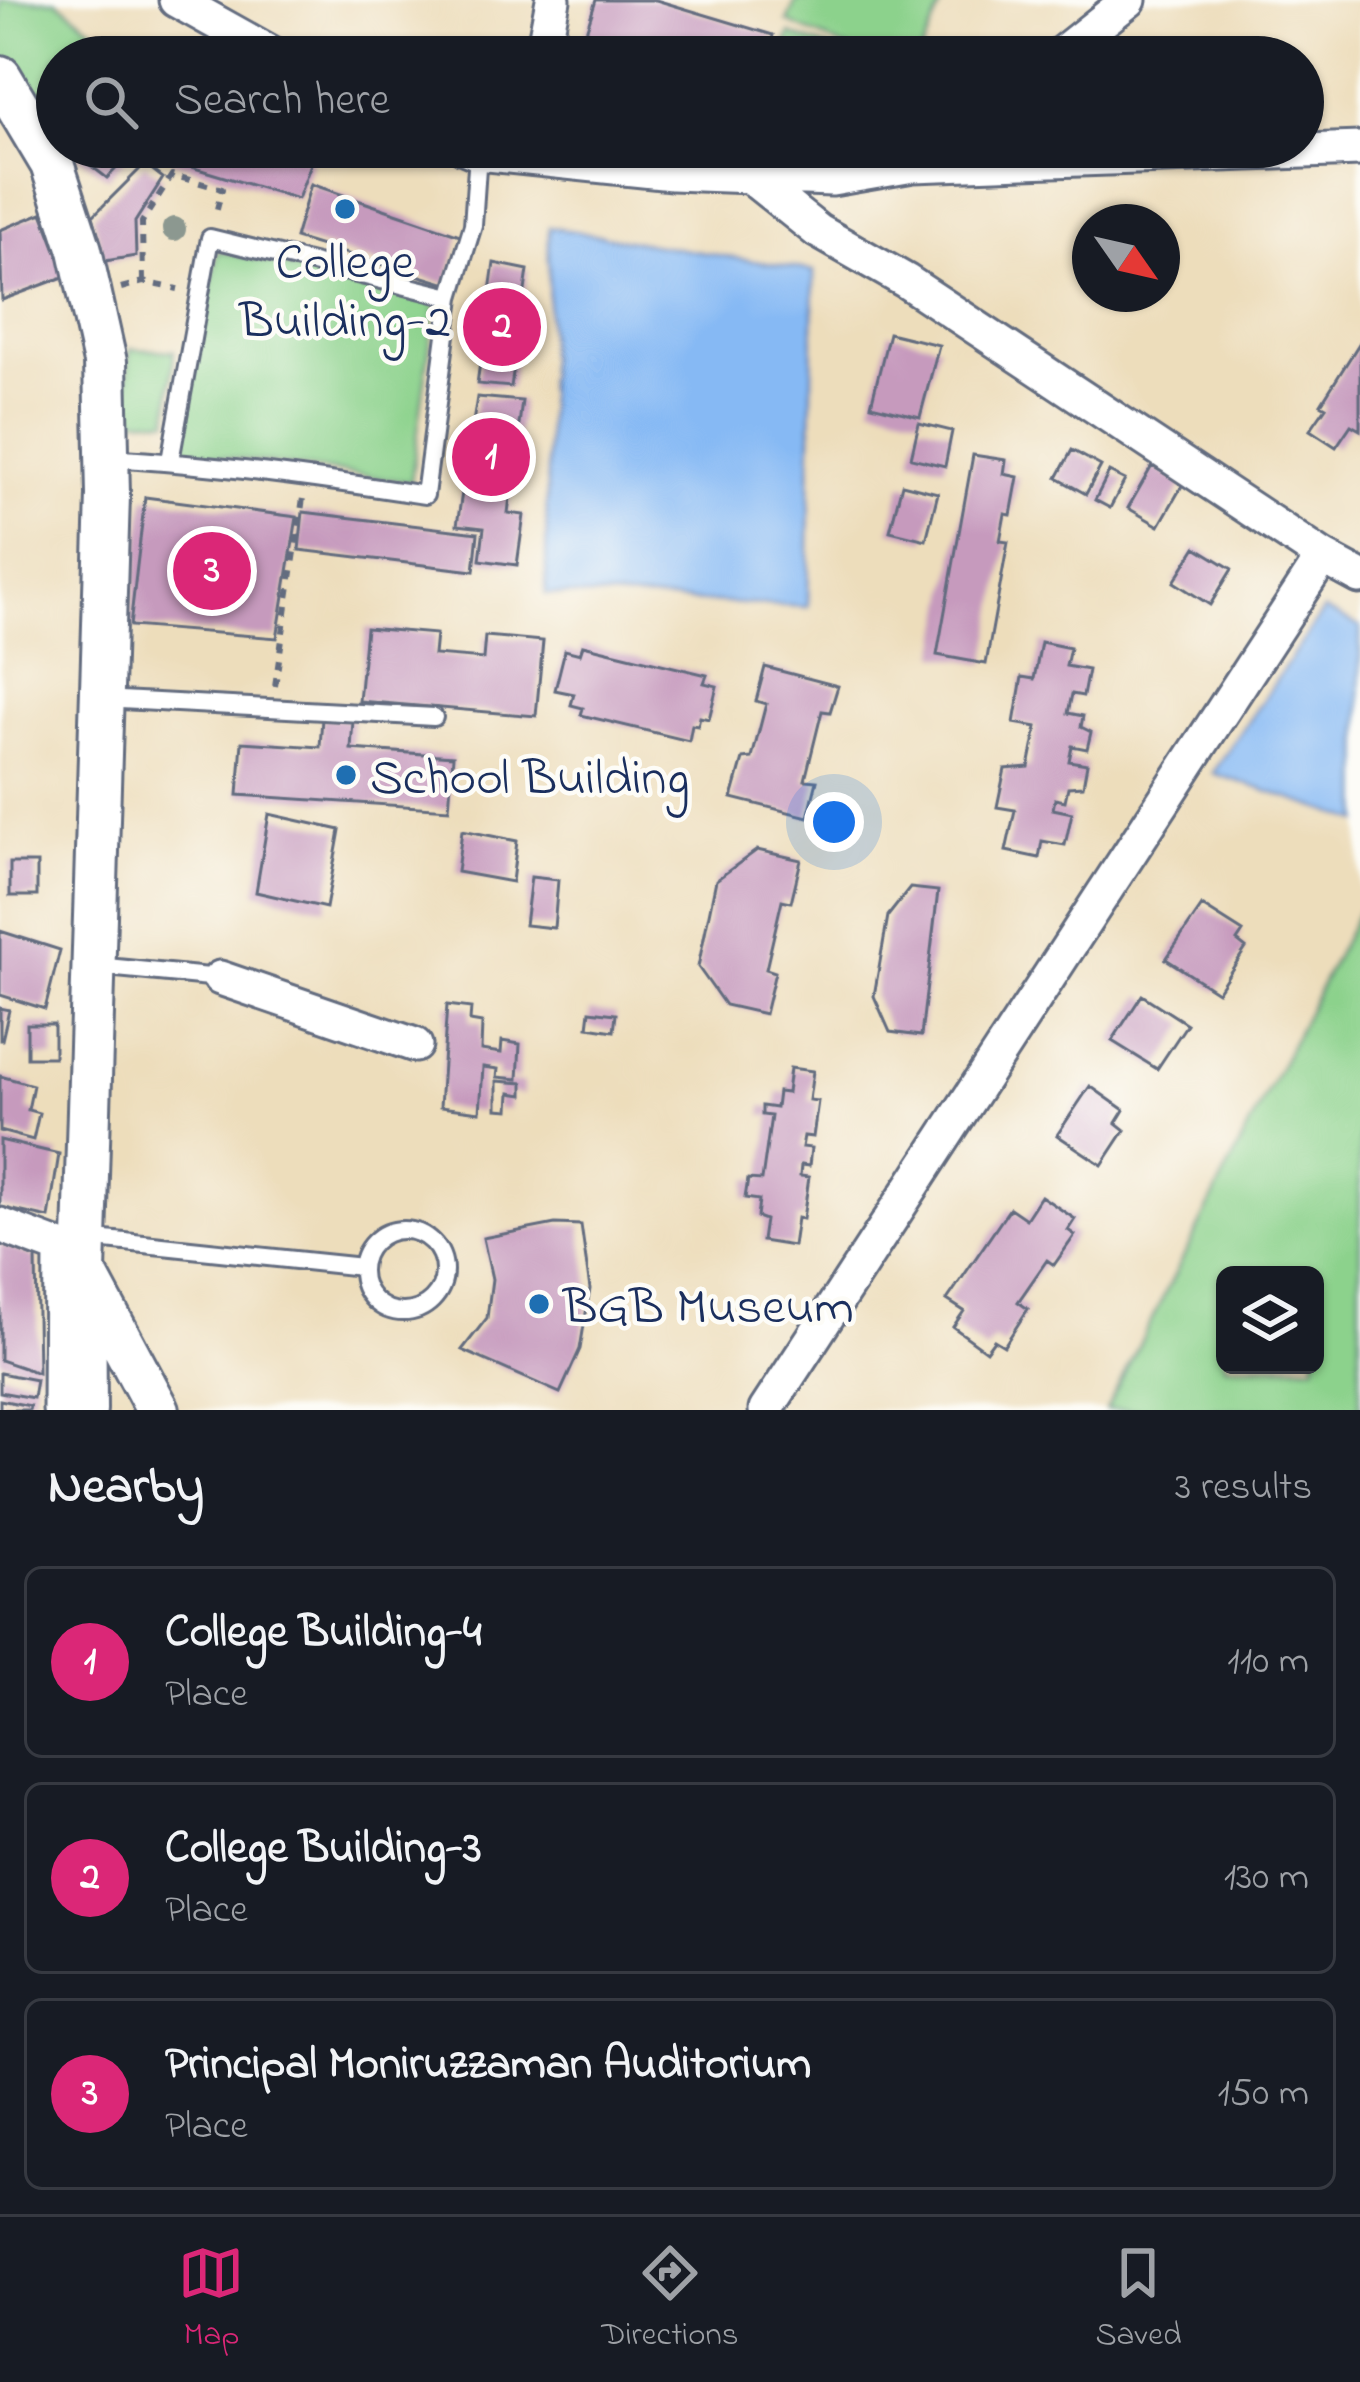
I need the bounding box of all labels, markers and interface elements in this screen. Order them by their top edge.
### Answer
search box [36,36,1324,168]
icon: search [78,69,144,135]
text: Search here [174,69,390,135]
marker: College Building-2 [332,196,358,222]
north arrow [1072,204,1180,312]
place label: College Building-2 [237,227,451,361]
pin: 2 [463,282,541,372]
pin: 1 [452,412,530,502]
pin: 3 [173,526,251,616]
place label: School Building [370,743,689,818]
marker: School Building [333,762,359,788]
your location [804,792,864,852]
map controls [1216,1266,1324,1374]
button: layers [1216,1266,1324,1374]
place label: BGB Museum [561,1272,854,1347]
marker: BGB Museum [526,1291,552,1317]
text: Nearby [48,1451,204,1526]
text: 3 results [1175,1460,1312,1517]
text: College Building-4 [165,1601,482,1667]
text: 1 [84,1634,96,1691]
text: 110 m [1227,1634,1309,1691]
text: Place [165,1667,248,1724]
text: College Building-3 [165,1817,482,1883]
text: 2 [80,1850,100,1907]
text: 130 m [1224,1850,1309,1907]
text: Place [165,1883,248,1940]
text: Principal Moniruzzaman Auditorium [165,2033,811,2099]
text: 3 [82,2066,98,2123]
text: 150 m [1217,2066,1309,2123]
text: Place [165,2099,248,2156]
tab: Map [178,2240,244,2360]
tab: Directions [601,2240,739,2360]
tab: Saved [1095,2240,1182,2360]

